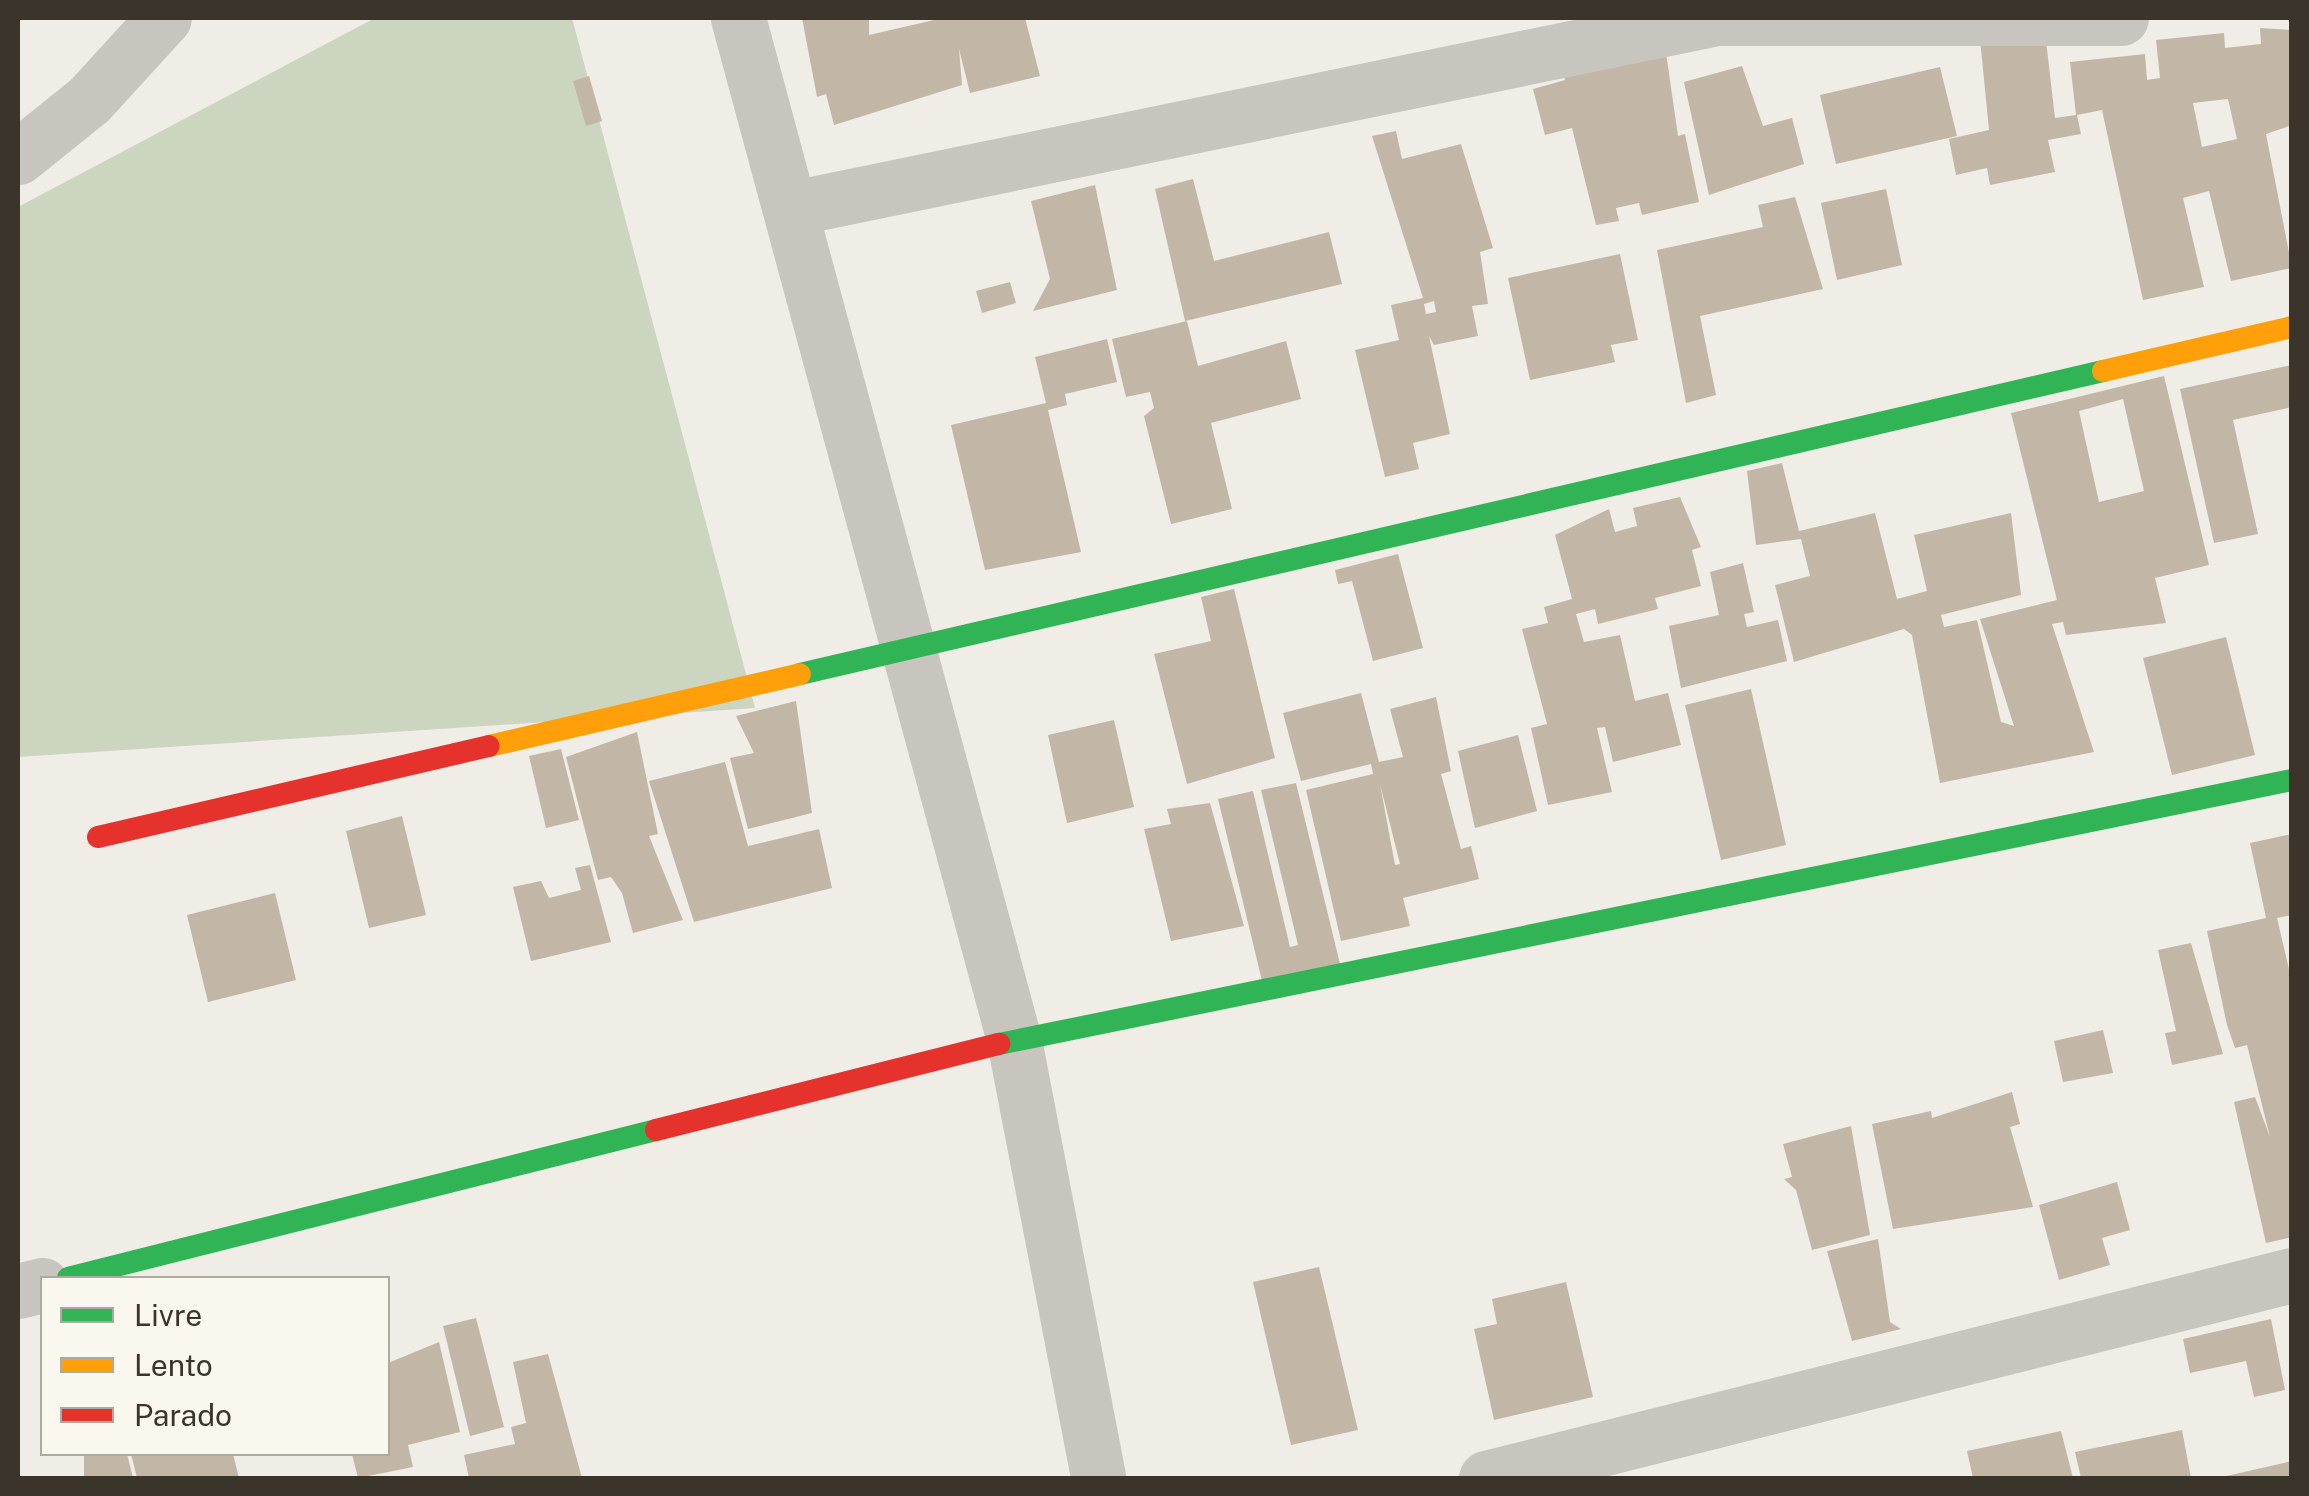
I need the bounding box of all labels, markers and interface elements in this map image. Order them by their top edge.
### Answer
legend [40,1276,390,1456]
text: Livre [134,1297,202,1333]
text: Lento [134,1347,213,1383]
text: Parado [134,1397,232,1433]

